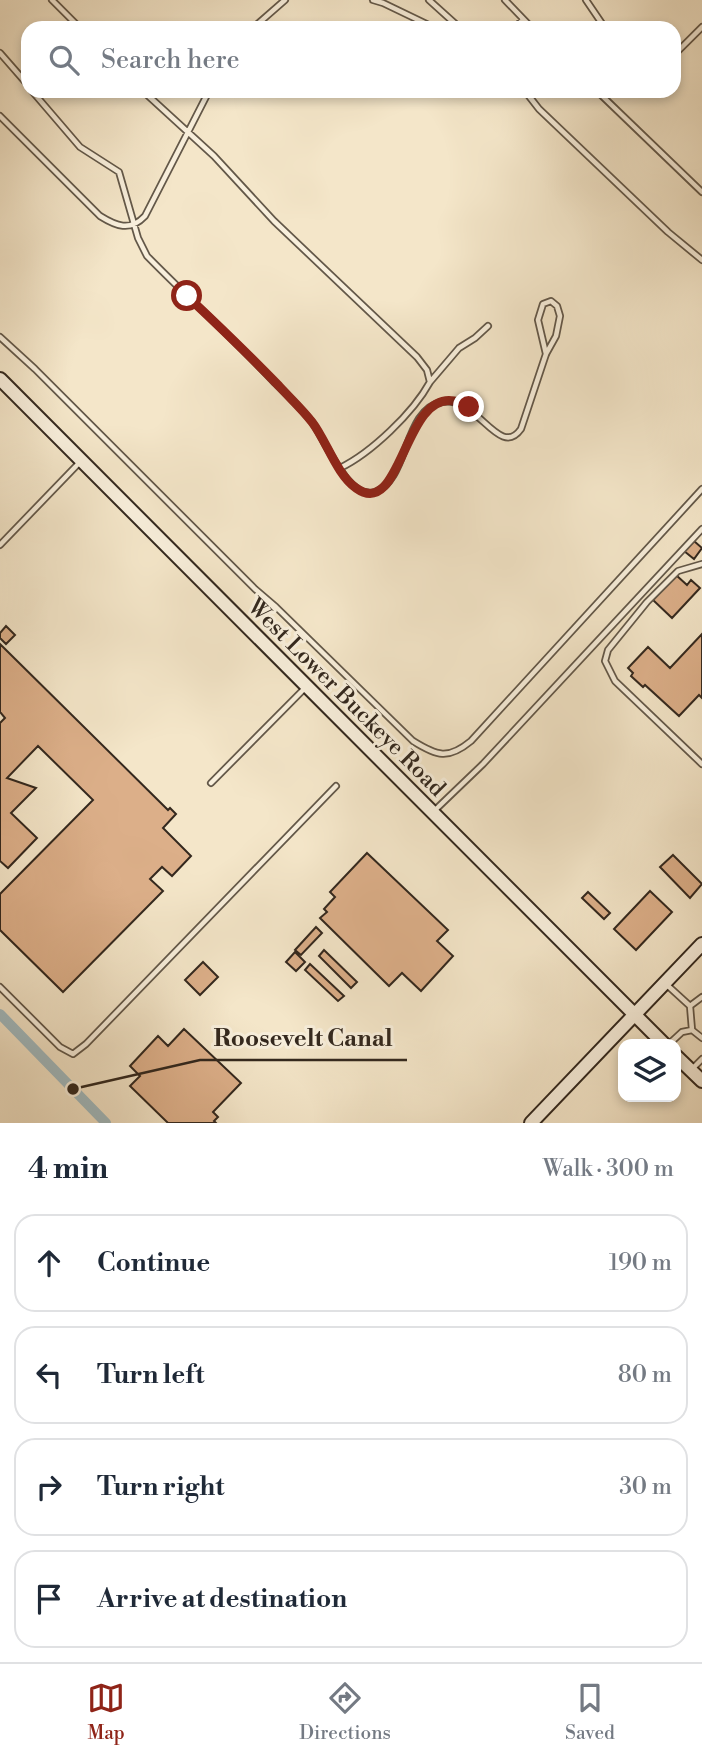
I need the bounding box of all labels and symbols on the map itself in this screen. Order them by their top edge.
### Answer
route start [171,280,202,311]
route end [453,391,484,422]
street label: West Lower Buckeye Road [241,592,451,803]
callout: Roosevelt Canal [200,1015,407,1060]
text: Roosevelt Canal [213,1024,393,1054]

